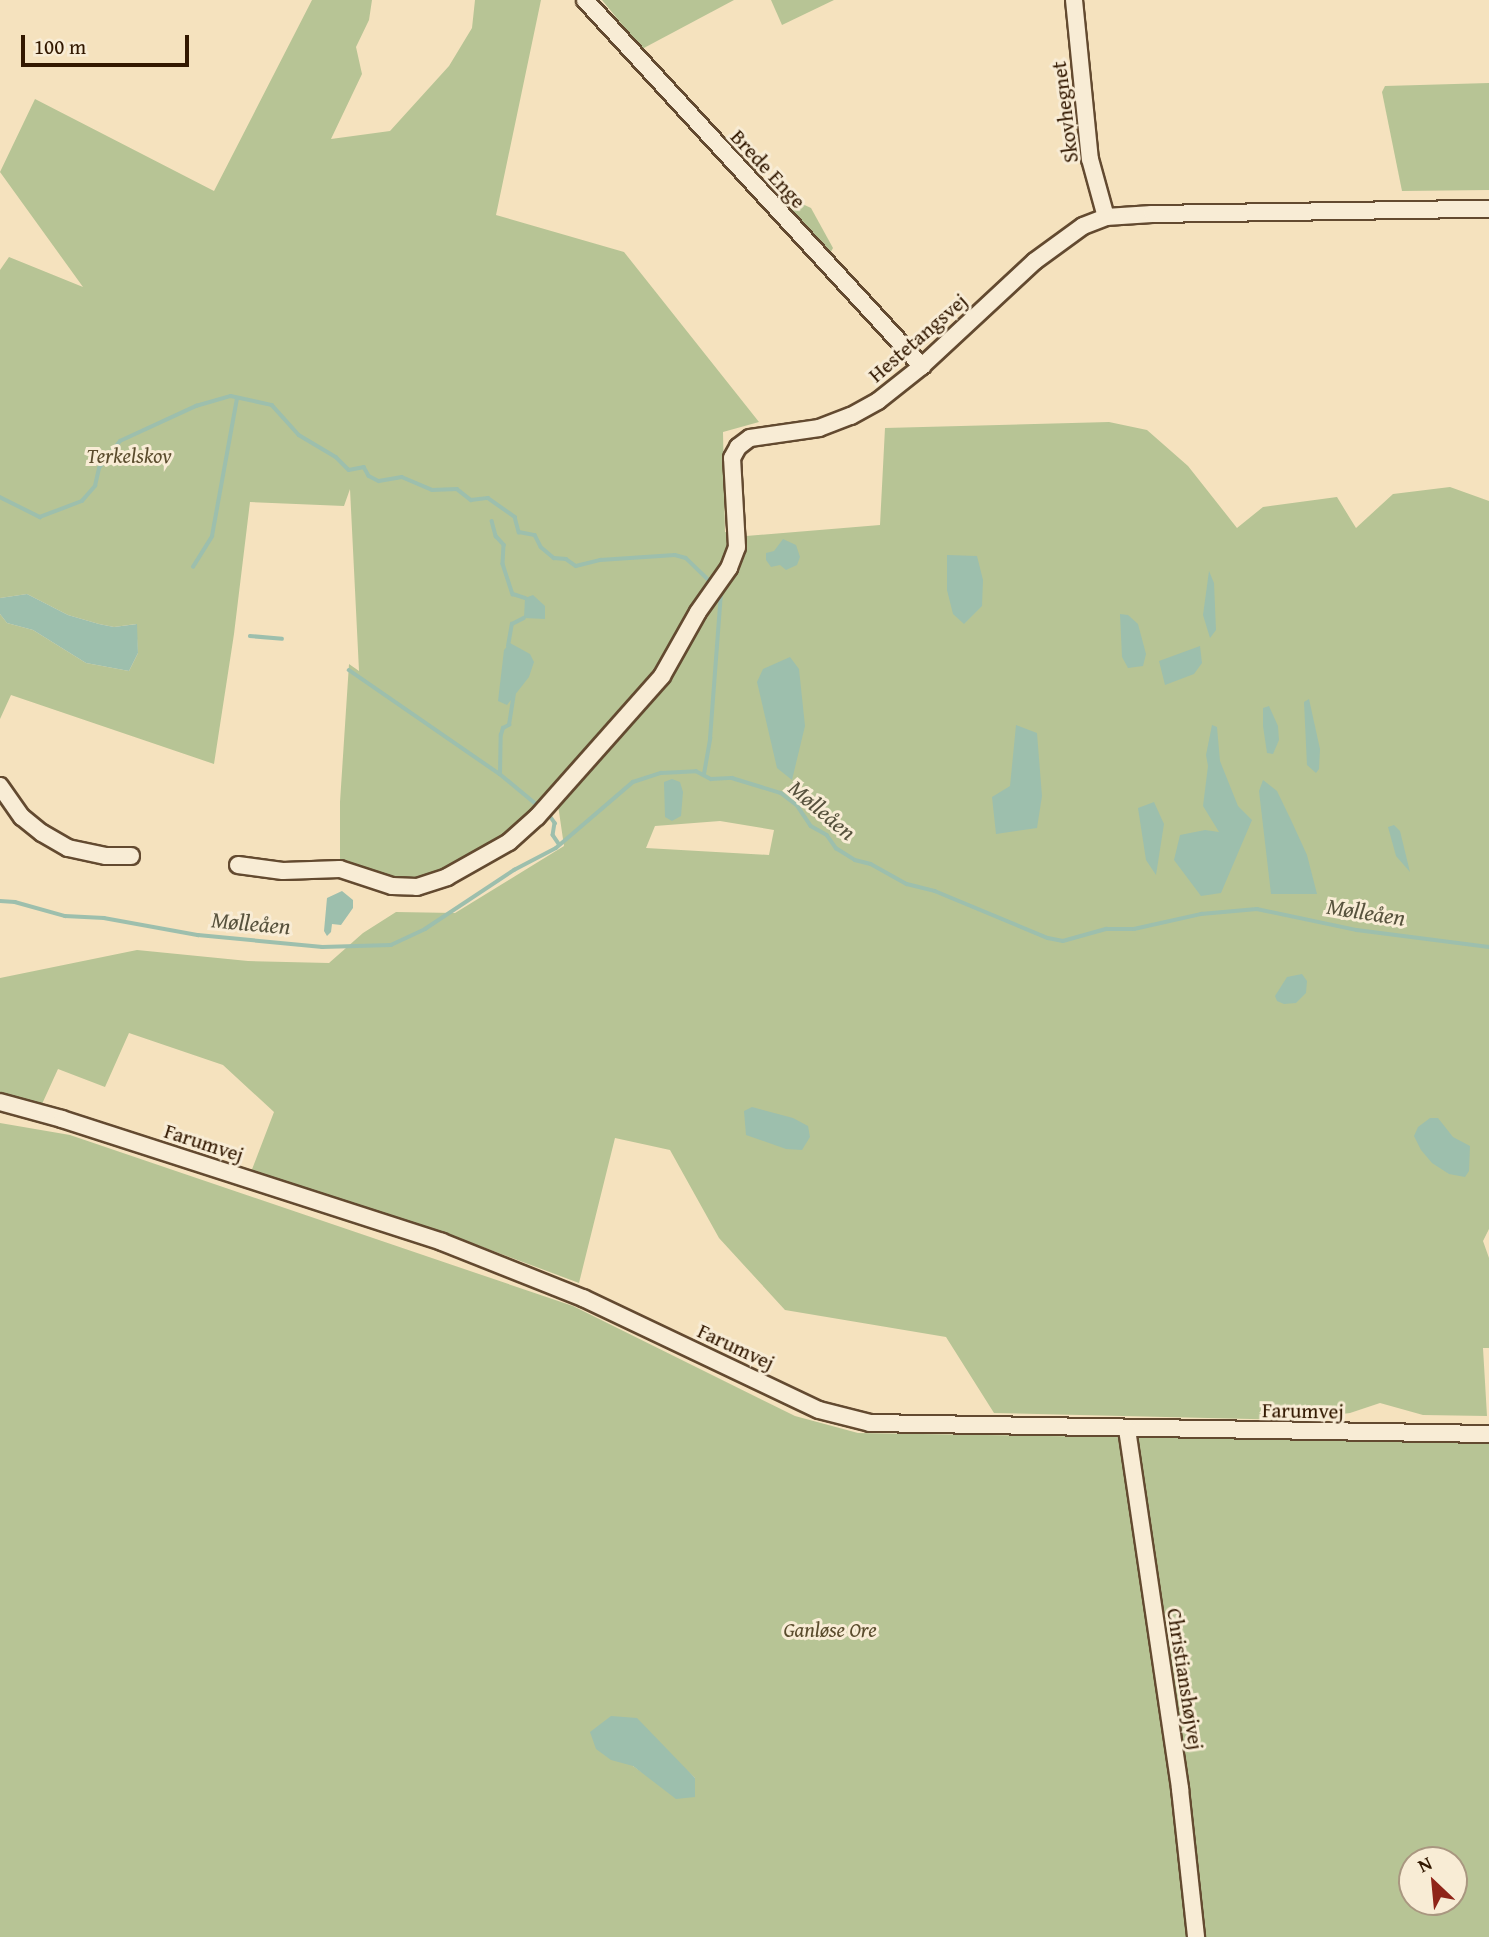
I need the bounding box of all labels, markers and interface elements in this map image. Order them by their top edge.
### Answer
scale bar [24,21,192,65]
text: 100 m [34,31,86,62]
street label: Skovhegnet [1046,60,1084,164]
street label: Brede Enge [725,124,811,214]
street label: Hestetangsvej [863,288,973,388]
park label: Terkelskov [86,443,172,469]
water label: Mølleåen [783,774,861,846]
water label: Mølleåen [1325,892,1407,932]
water label: Mølleåen [210,906,292,940]
street label: Farumvej [161,1118,247,1168]
street label: Farumvej [694,1318,778,1376]
street label: Farumvej [1262,1398,1344,1424]
street label: Christianshøjvej [1161,1606,1209,1752]
park label: Ganløse Ore [783,1617,877,1643]
north arrow [1398,1846,1468,1916]
text: N [1413,1849,1437,1879]

